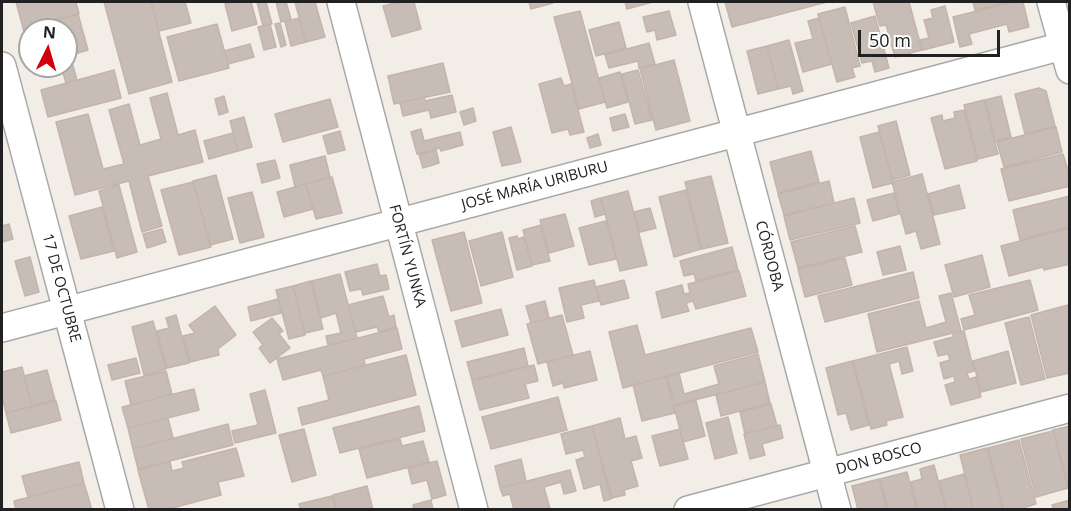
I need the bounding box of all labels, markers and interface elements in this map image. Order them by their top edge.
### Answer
north arrow [18,18,78,78]
scale bar [861,18,1004,56]
text: N [42,21,57,44]
text: 50 m [869,28,911,52]
street label: JOSÉ MARÍA URIBURU [460,158,610,214]
street label: FORTÍN YUNKA [385,203,429,309]
street label: CÓRDOBA [751,219,787,293]
street label: 17 DE OCTUBRE [38,232,84,344]
street label: DON BOSCO [834,439,924,479]

